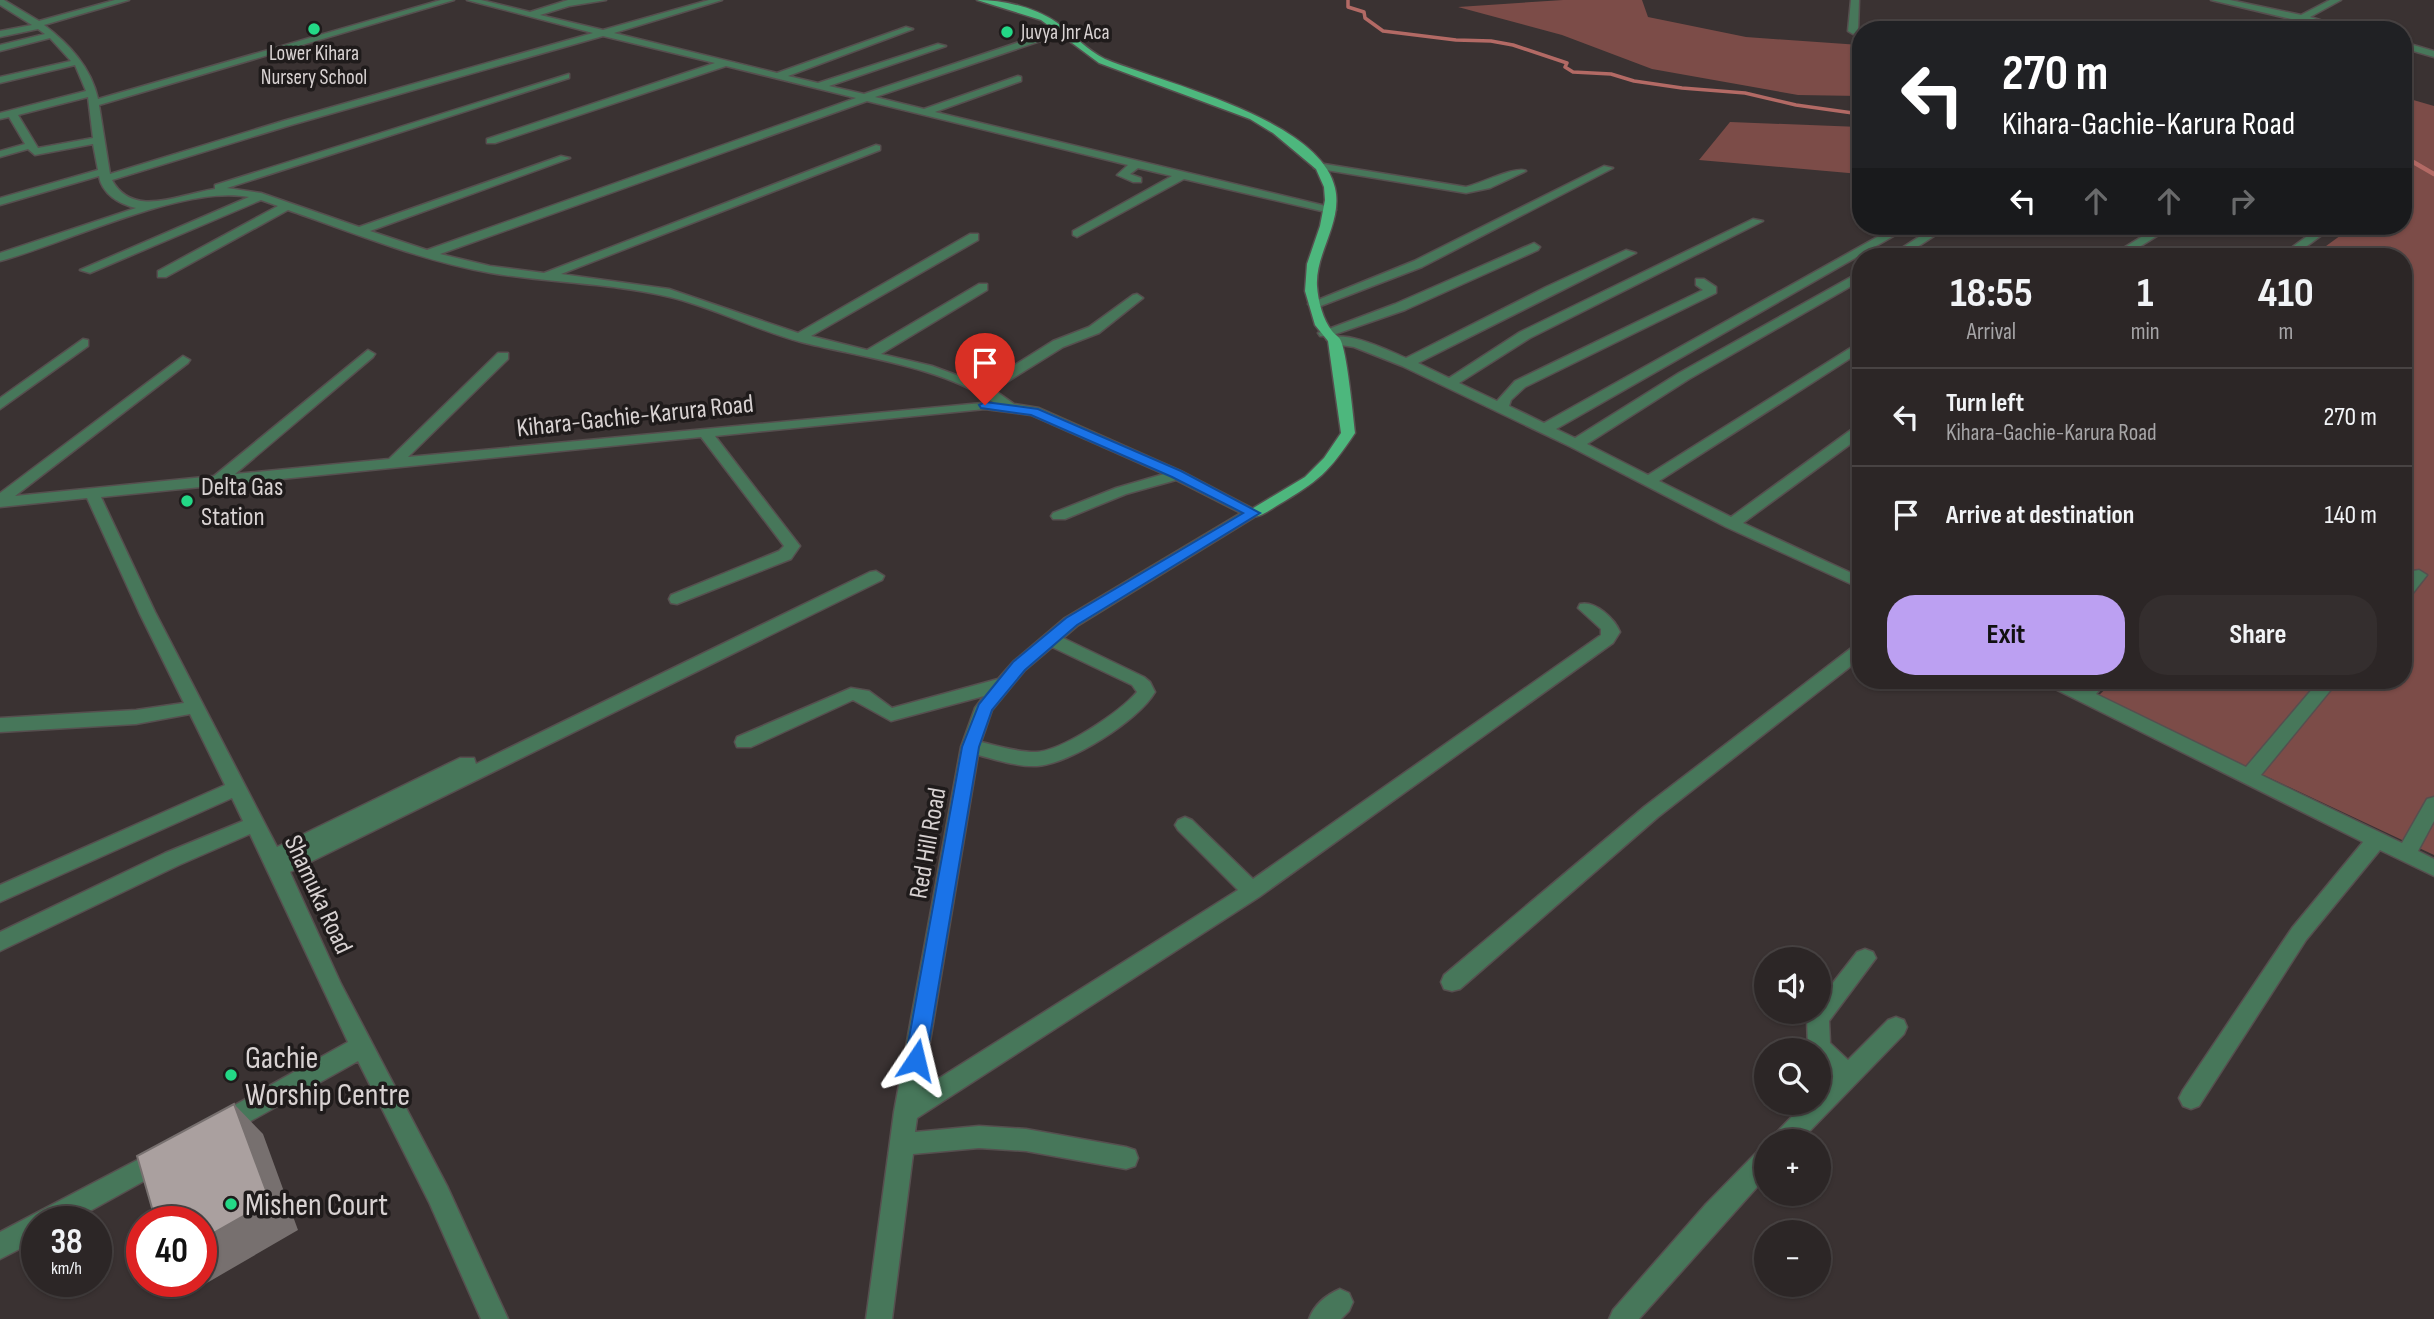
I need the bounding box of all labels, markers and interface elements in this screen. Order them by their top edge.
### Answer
place label: Juvya Jnr Aca [1020,20,1110,45]
marker: Lower Kihara Nursery School [306,21,322,37]
marker: Juvya Jnr Aca [999,24,1015,40]
place label: Lower Kihara Nursery School [261,41,367,90]
text: 270 m [2002,45,2108,104]
icon: left [1887,49,1978,140]
text: Kihara-Gachie-Karura Road [2002,105,2295,144]
icon: left [2004,182,2042,220]
icon: ahead [2077,182,2115,220]
icon: ahead [2150,182,2188,220]
icon: right [2223,182,2261,220]
text: 18:55 [1950,268,2033,319]
text: 1 [2137,268,2153,319]
text: 410 [2258,268,2314,319]
text: Arrival [1967,318,2016,346]
text: min [2131,318,2160,346]
text: m [2278,318,2293,346]
pin [955,333,1015,405]
icon: arrive [966,344,1004,382]
text: Turn left [1946,388,2024,419]
street label: Kihara-Gachie-Karura Road [515,389,755,444]
icon: left [1887,398,1925,436]
text: 270 m [2324,402,2377,433]
text: Kihara-Gachie-Karura Road [1946,419,2157,447]
place label: Delta Gas Station [201,472,283,533]
marker: Delta Gas Station [179,493,195,509]
icon: arrive [1887,496,1925,534]
text: Arrive at destination [1946,500,2134,531]
text: 140 m [2325,500,2377,531]
button: Exit [1887,595,2125,675]
button: Share [2139,595,2377,675]
street label: Red Hill Road [903,785,953,901]
street label: Shamuka Road [277,830,359,959]
map controls [1754,947,1831,1297]
button: sound [1754,947,1831,1024]
position arrow [879,1023,953,1097]
button: search [1754,1038,1831,1115]
place label: Gachie Worship Centre [245,1039,410,1115]
marker: Gachie Worship Centre [223,1067,239,1083]
button: + [1754,1129,1831,1206]
place label: Mishen Court [245,1186,388,1225]
marker: Mishen Court [223,1196,239,1212]
speed limit sign: 40 [126,1206,217,1297]
button: − [1754,1220,1831,1297]
text: 38 [50,1221,83,1264]
text: km/h [51,1258,82,1279]

